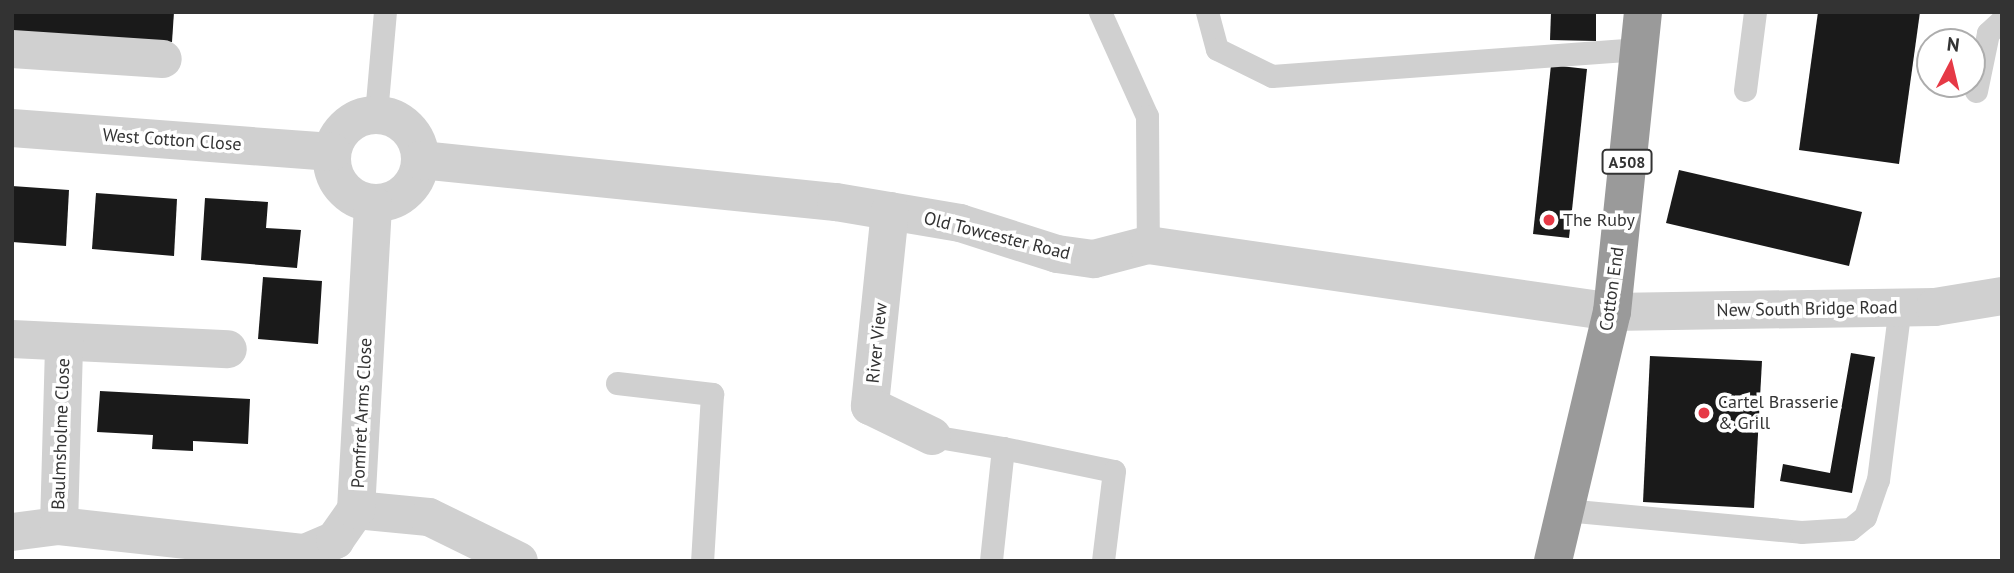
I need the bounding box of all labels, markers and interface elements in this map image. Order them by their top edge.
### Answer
north arrow [1916,28,1986,98]
text: N [1946,31,1961,57]
street label: West Cotton Close [102,124,242,156]
road number: A508 [1601,150,1653,174]
street label: Old Towcester Road [921,207,1073,265]
place label: The Ruby [1563,209,1635,231]
marker: The Ruby [1541,212,1557,228]
street label: Cotton End [1595,246,1629,332]
street label: New South Bridge Road [1716,297,1898,321]
street label: River View [862,301,892,385]
street label: Pomfret Arms Close [347,337,377,489]
street label: Baulmsholme Close [48,358,74,510]
place label: Cartel Brasserie & Grill [1718,392,1839,434]
marker: Cartel Brasserie & Grill [1696,405,1712,421]

